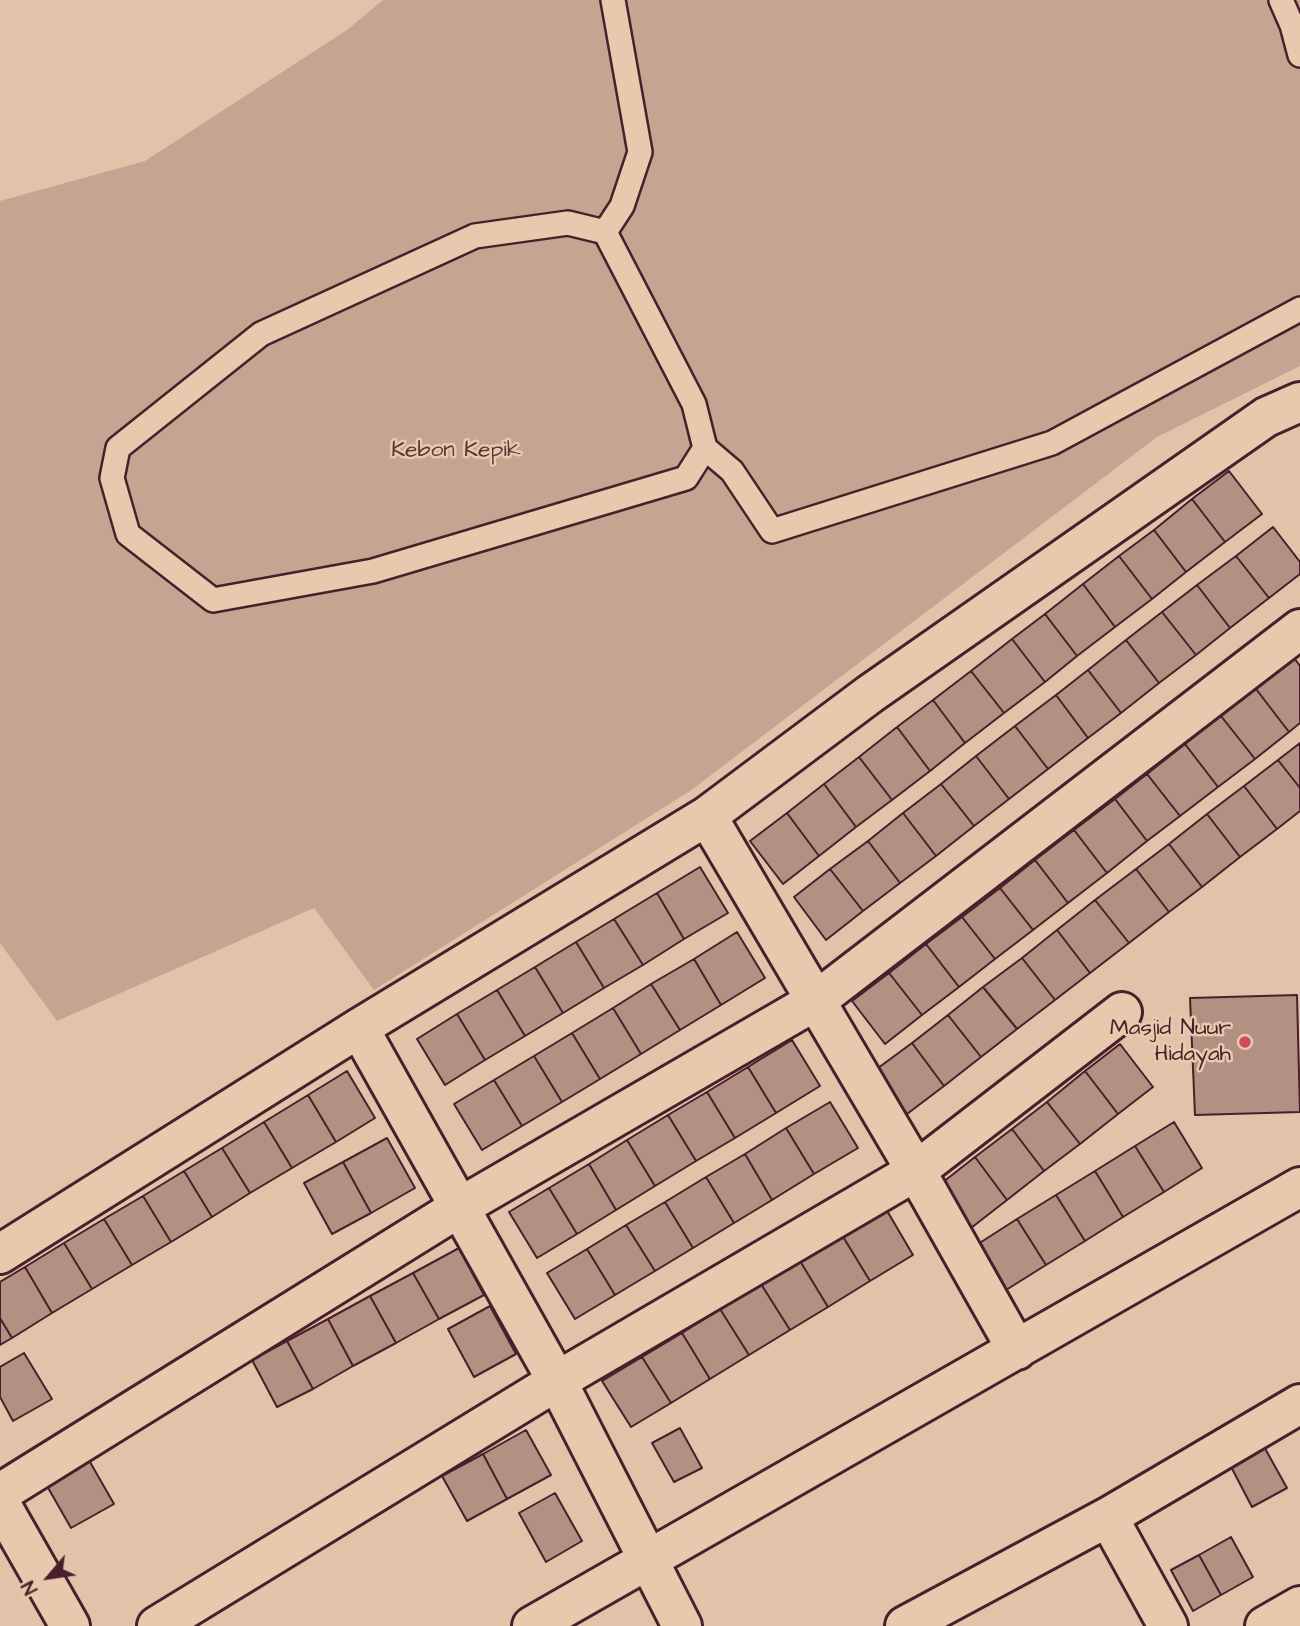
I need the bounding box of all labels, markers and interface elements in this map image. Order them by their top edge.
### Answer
park label: Kebon Kepik [391,437,521,465]
place label: Masjid Nuur Hidayah [1110,1015,1231,1069]
marker: Masjid Nuur Hidayah [1237,1034,1253,1050]
north arrow [14,1542,84,1612]
text: N [16,1576,45,1599]

